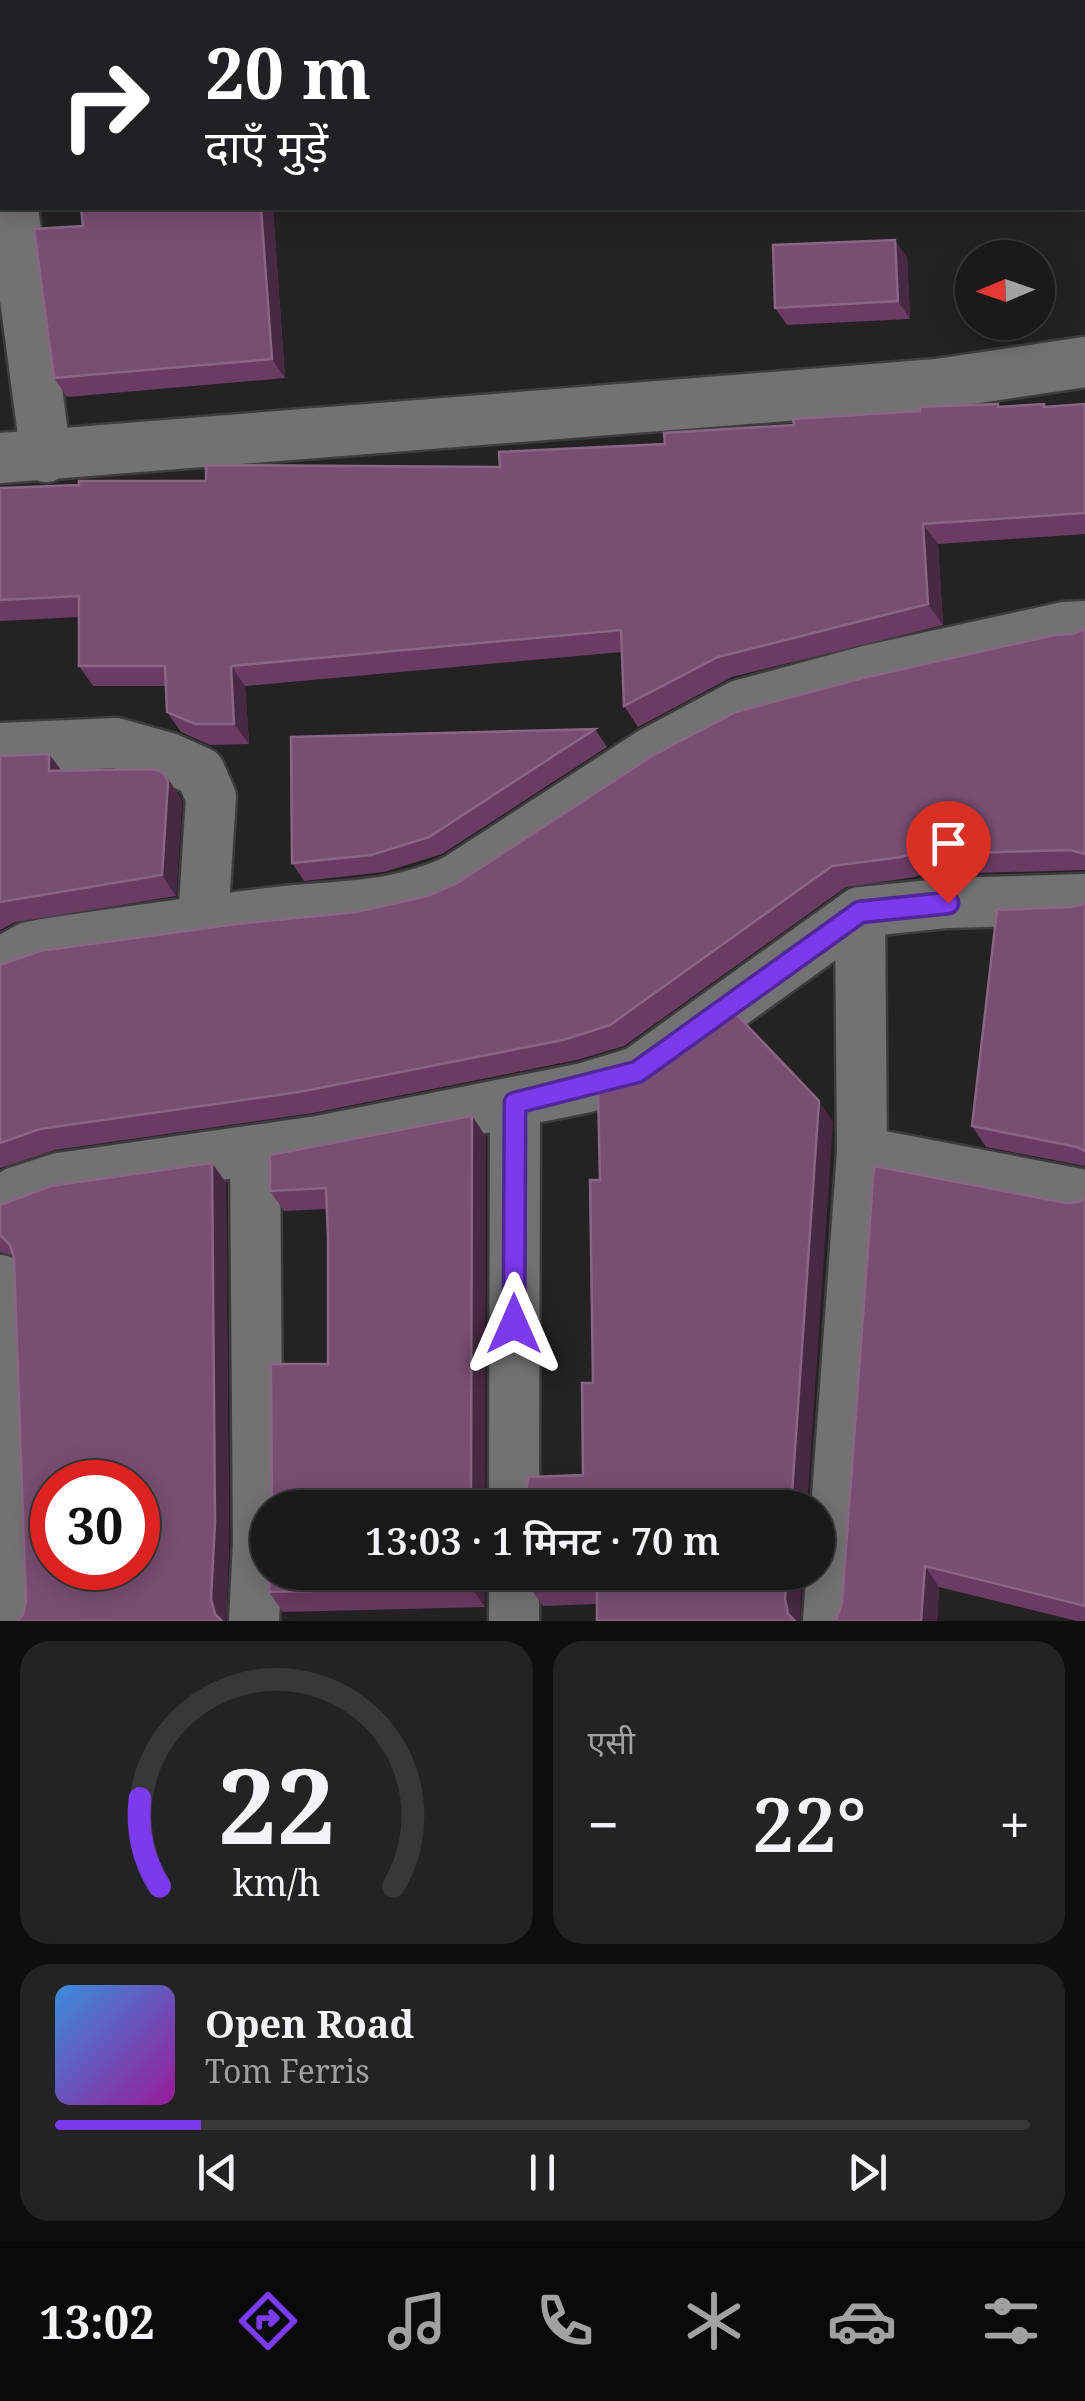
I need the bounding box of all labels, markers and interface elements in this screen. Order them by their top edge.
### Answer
text: 20 m [205,24,371,120]
icon: right [40,40,170,170]
text: दाएँ मुड़ें [205,115,328,176]
north arrow [955,240,1055,340]
map controls [955,240,1055,340]
pin [906,801,991,904]
icon: arrive [921,816,976,871]
position arrow [462,1272,566,1376]
speed limit sign: 30 [30,1460,160,1590]
text: 13:03 · 1 मिनट · 70 m [365,1514,720,1566]
text: एसी [588,1720,635,1763]
text: 22 [217,1733,335,1874]
text: 22° [752,1772,867,1874]
text: − [588,1786,619,1861]
text: + [999,1786,1030,1861]
text: km/h [232,1858,320,1906]
text: Open Road [205,1997,414,2049]
text: Tom Ferris [205,2049,370,2092]
icon: previous [190,2145,245,2200]
icon: pause [515,2145,570,2200]
icon: next [840,2145,895,2200]
icon: directions [233,2286,303,2356]
icon: music [382,2286,452,2356]
icon: phone [530,2286,600,2356]
icon: climate [679,2286,749,2356]
icon: car [827,2286,897,2356]
icon: filters [976,2286,1046,2356]
text: 13:02 [39,2291,155,2352]

